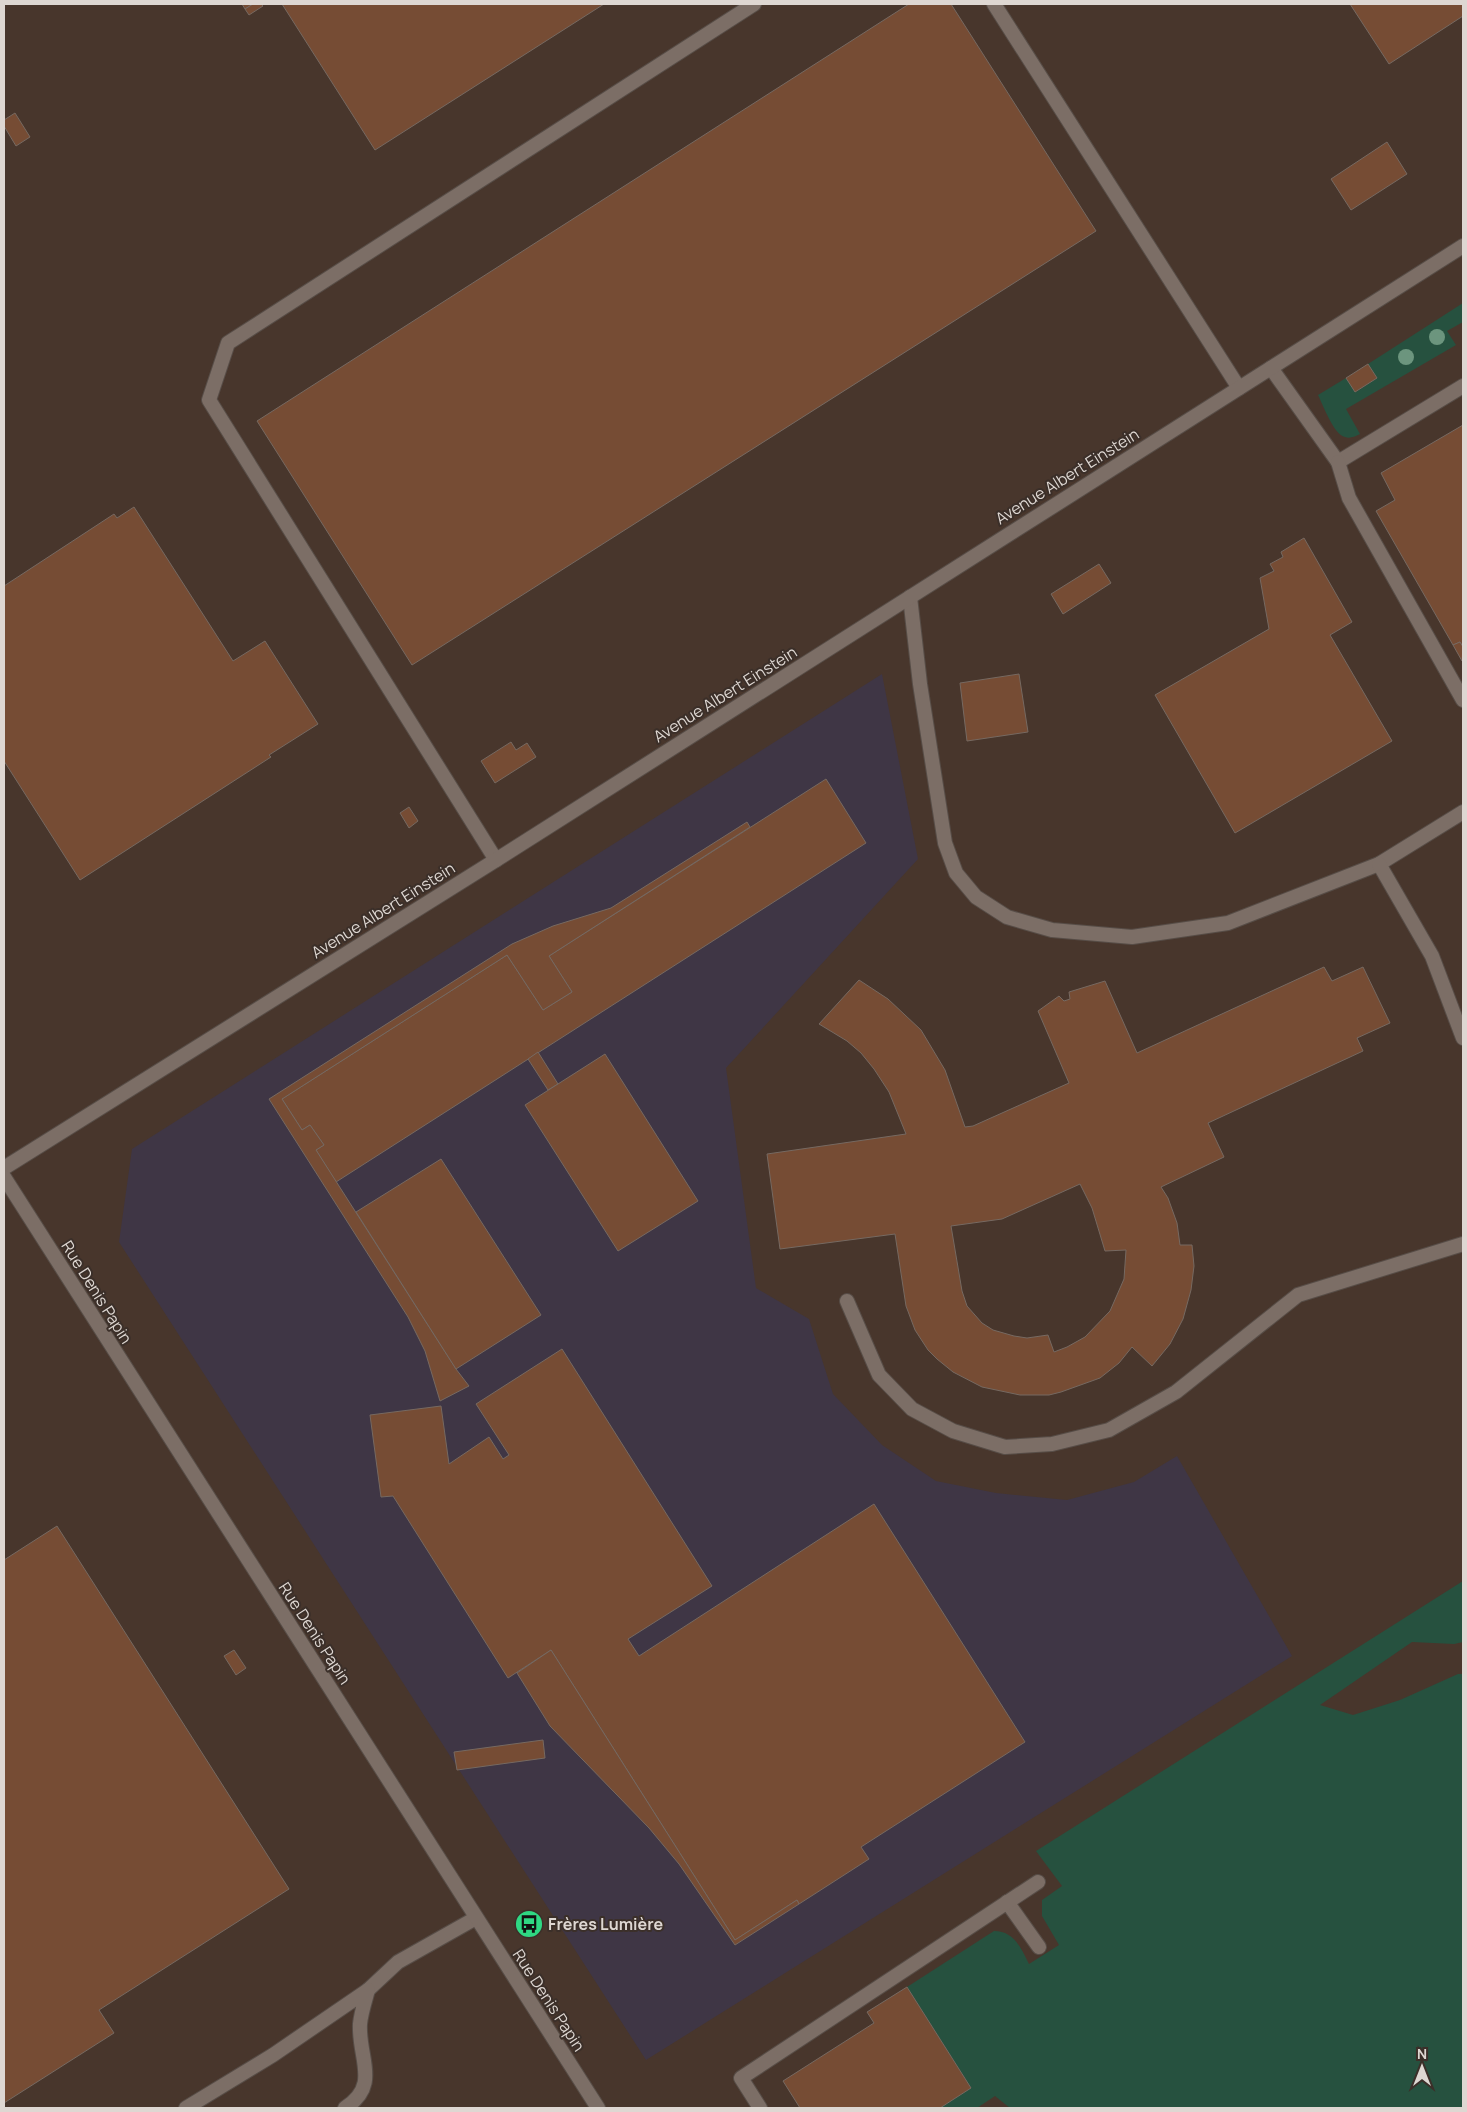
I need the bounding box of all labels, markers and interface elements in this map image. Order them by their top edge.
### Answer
street label: Avenue Albert Einstein [991,423,1143,529]
street label: Avenue Albert Einstein [649,641,801,747]
street label: Avenue Albert Einstein [307,857,459,963]
street label: Rue Denis Papin [56,1236,138,1348]
street label: Rue Denis Papin [274,1578,356,1688]
bus stop icon: Frères Lumière [514,1909,544,1939]
place label: Frères Lumière [548,1913,663,1935]
street label: Rue Denis Papin [508,1945,590,2055]
north arrow [1397,2042,1447,2092]
text: N [1417,2044,1427,2063]

